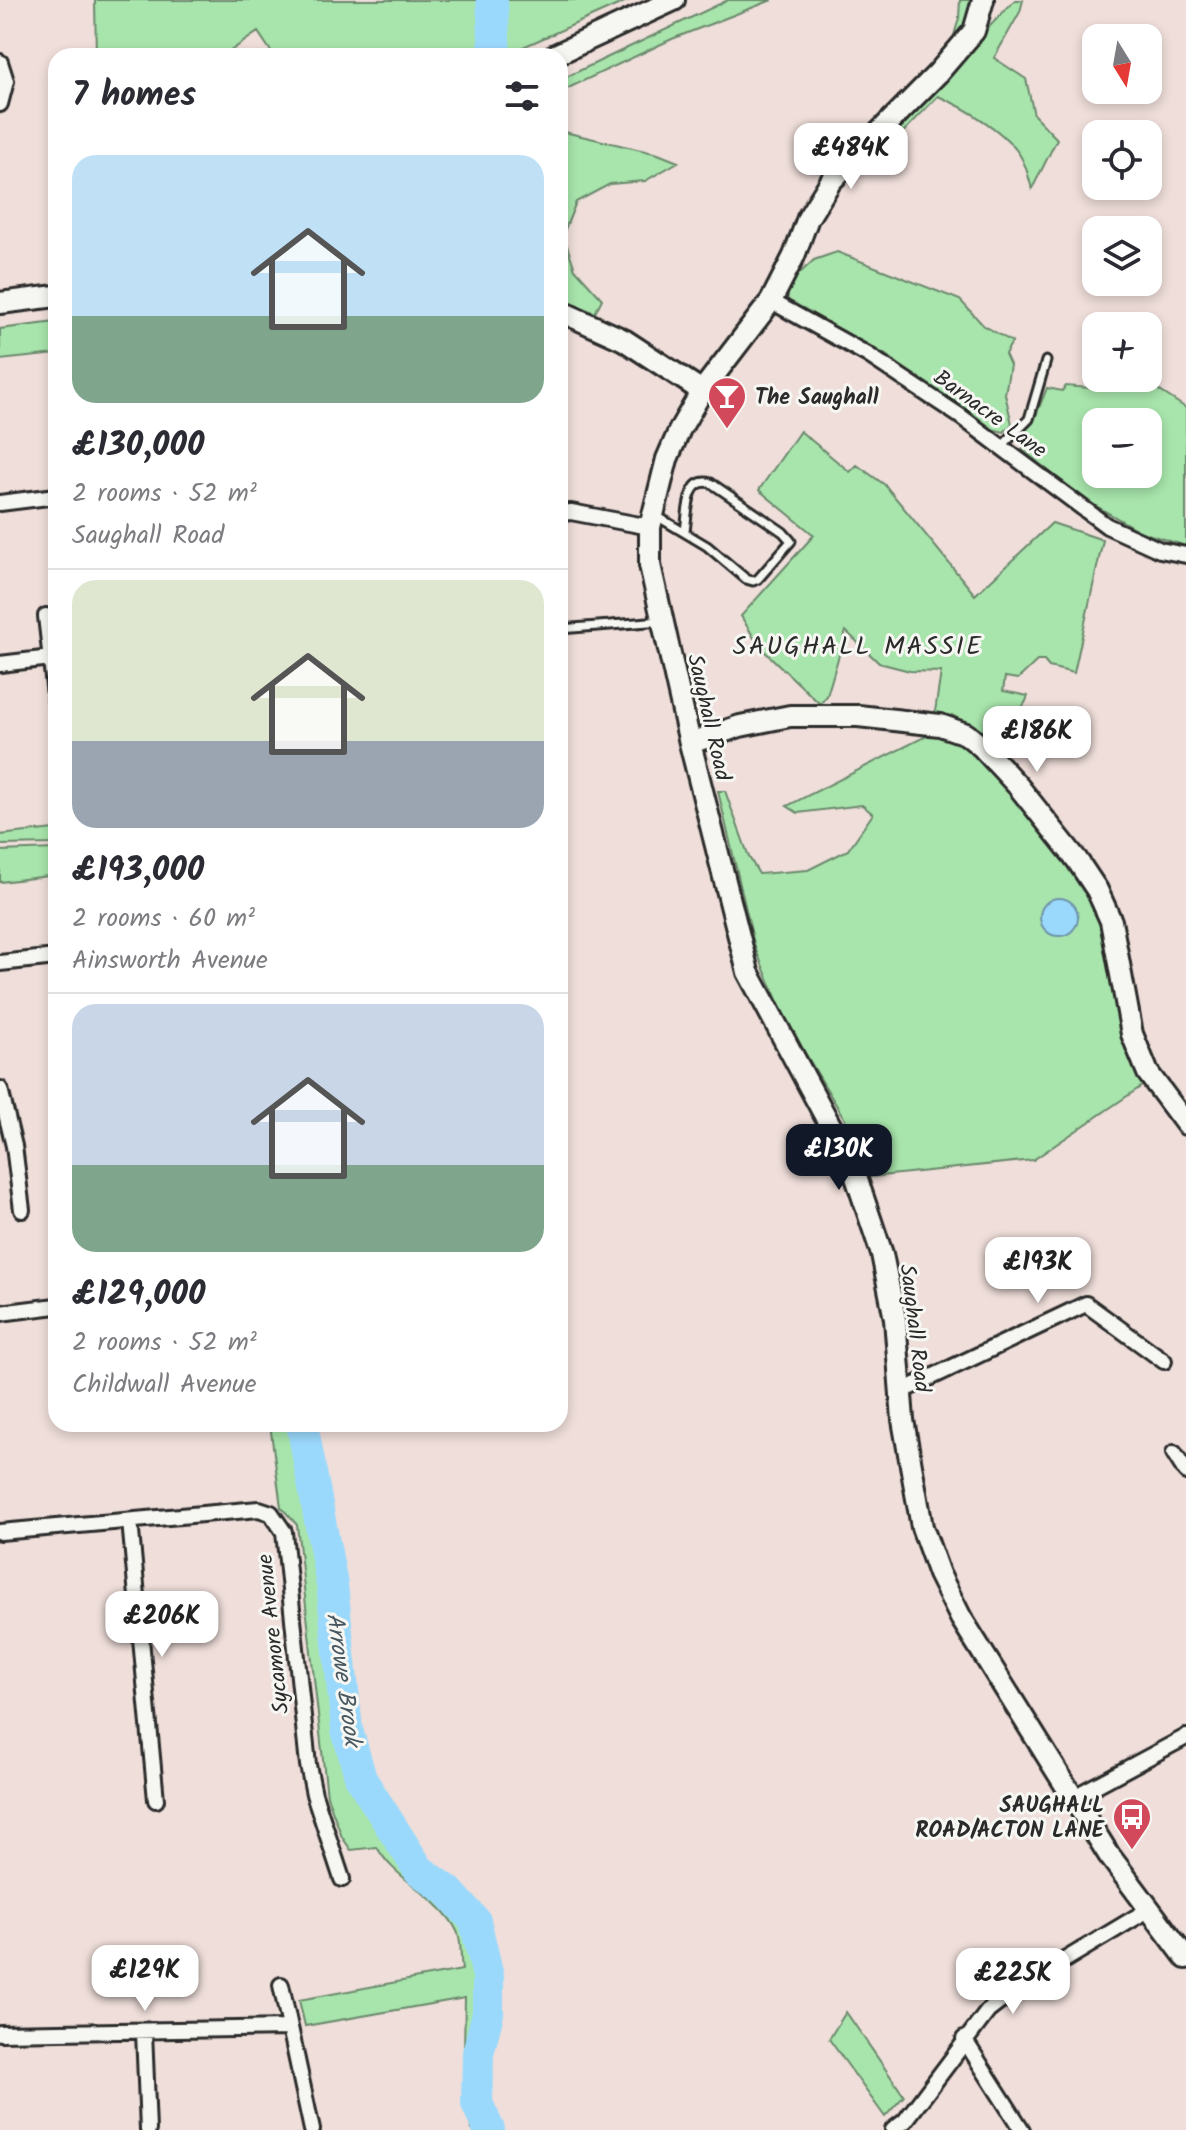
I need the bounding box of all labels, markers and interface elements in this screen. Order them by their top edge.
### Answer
north arrow [1082,24,1162,104]
map controls [1082,24,1162,488]
text: 7 homes [72,69,196,123]
icon: filters [500,74,544,118]
button: locate [1082,120,1162,200]
pin: £484K [795,123,907,191]
text: £484K [812,128,890,170]
icon: home [236,207,380,351]
button: layers [1082,216,1162,296]
button: + [1082,312,1162,392]
street label: Barnacre Lane [925,362,1054,468]
bar icon: The Saughall [706,375,748,430]
place label: The Saughall [755,381,879,416]
button: − [1082,408,1162,488]
text: £130,000 [72,419,204,473]
text: 2 rooms · 52 m² [72,473,257,515]
text: Saughall Road [72,515,224,557]
district label: SAUGHALL MASSIE [733,626,983,668]
icon: home [236,632,380,776]
street label: Saughall Road [676,651,739,785]
pin: £186K [981,706,1093,774]
text: £186K [1001,711,1073,753]
text: £193,000 [72,844,204,898]
text: 2 rooms · 60 m² [72,898,255,940]
text: Ainsworth Avenue [72,940,268,982]
icon: home [236,1056,380,1200]
pin: £130K [783,1124,895,1192]
text: £130K [804,1129,874,1171]
pin: £193K [982,1237,1094,1305]
text: £193K [1003,1242,1073,1284]
street label: Saughall Road [888,1262,939,1395]
text: £129,000 [72,1268,205,1322]
text: 2 rooms · 52 m² [72,1322,257,1364]
text: Childwall Avenue [72,1364,256,1406]
street label: Sycamore Avenue [249,1552,300,1715]
pin: £206K [106,1591,218,1659]
text: £206K [123,1596,201,1638]
water label: Arrowe Brook [314,1610,372,1752]
place label: SAUGHALL ROAD/ACTON LANE [915,1789,1105,1849]
bus stop icon: SAUGHALL ROAD/ACTON LANE [1111,1796,1153,1851]
pin: £129K [89,1945,201,2013]
pin: £225K [957,1948,1069,2016]
text: £129K [110,1950,180,1992]
text: £225K [974,1953,1052,1995]

